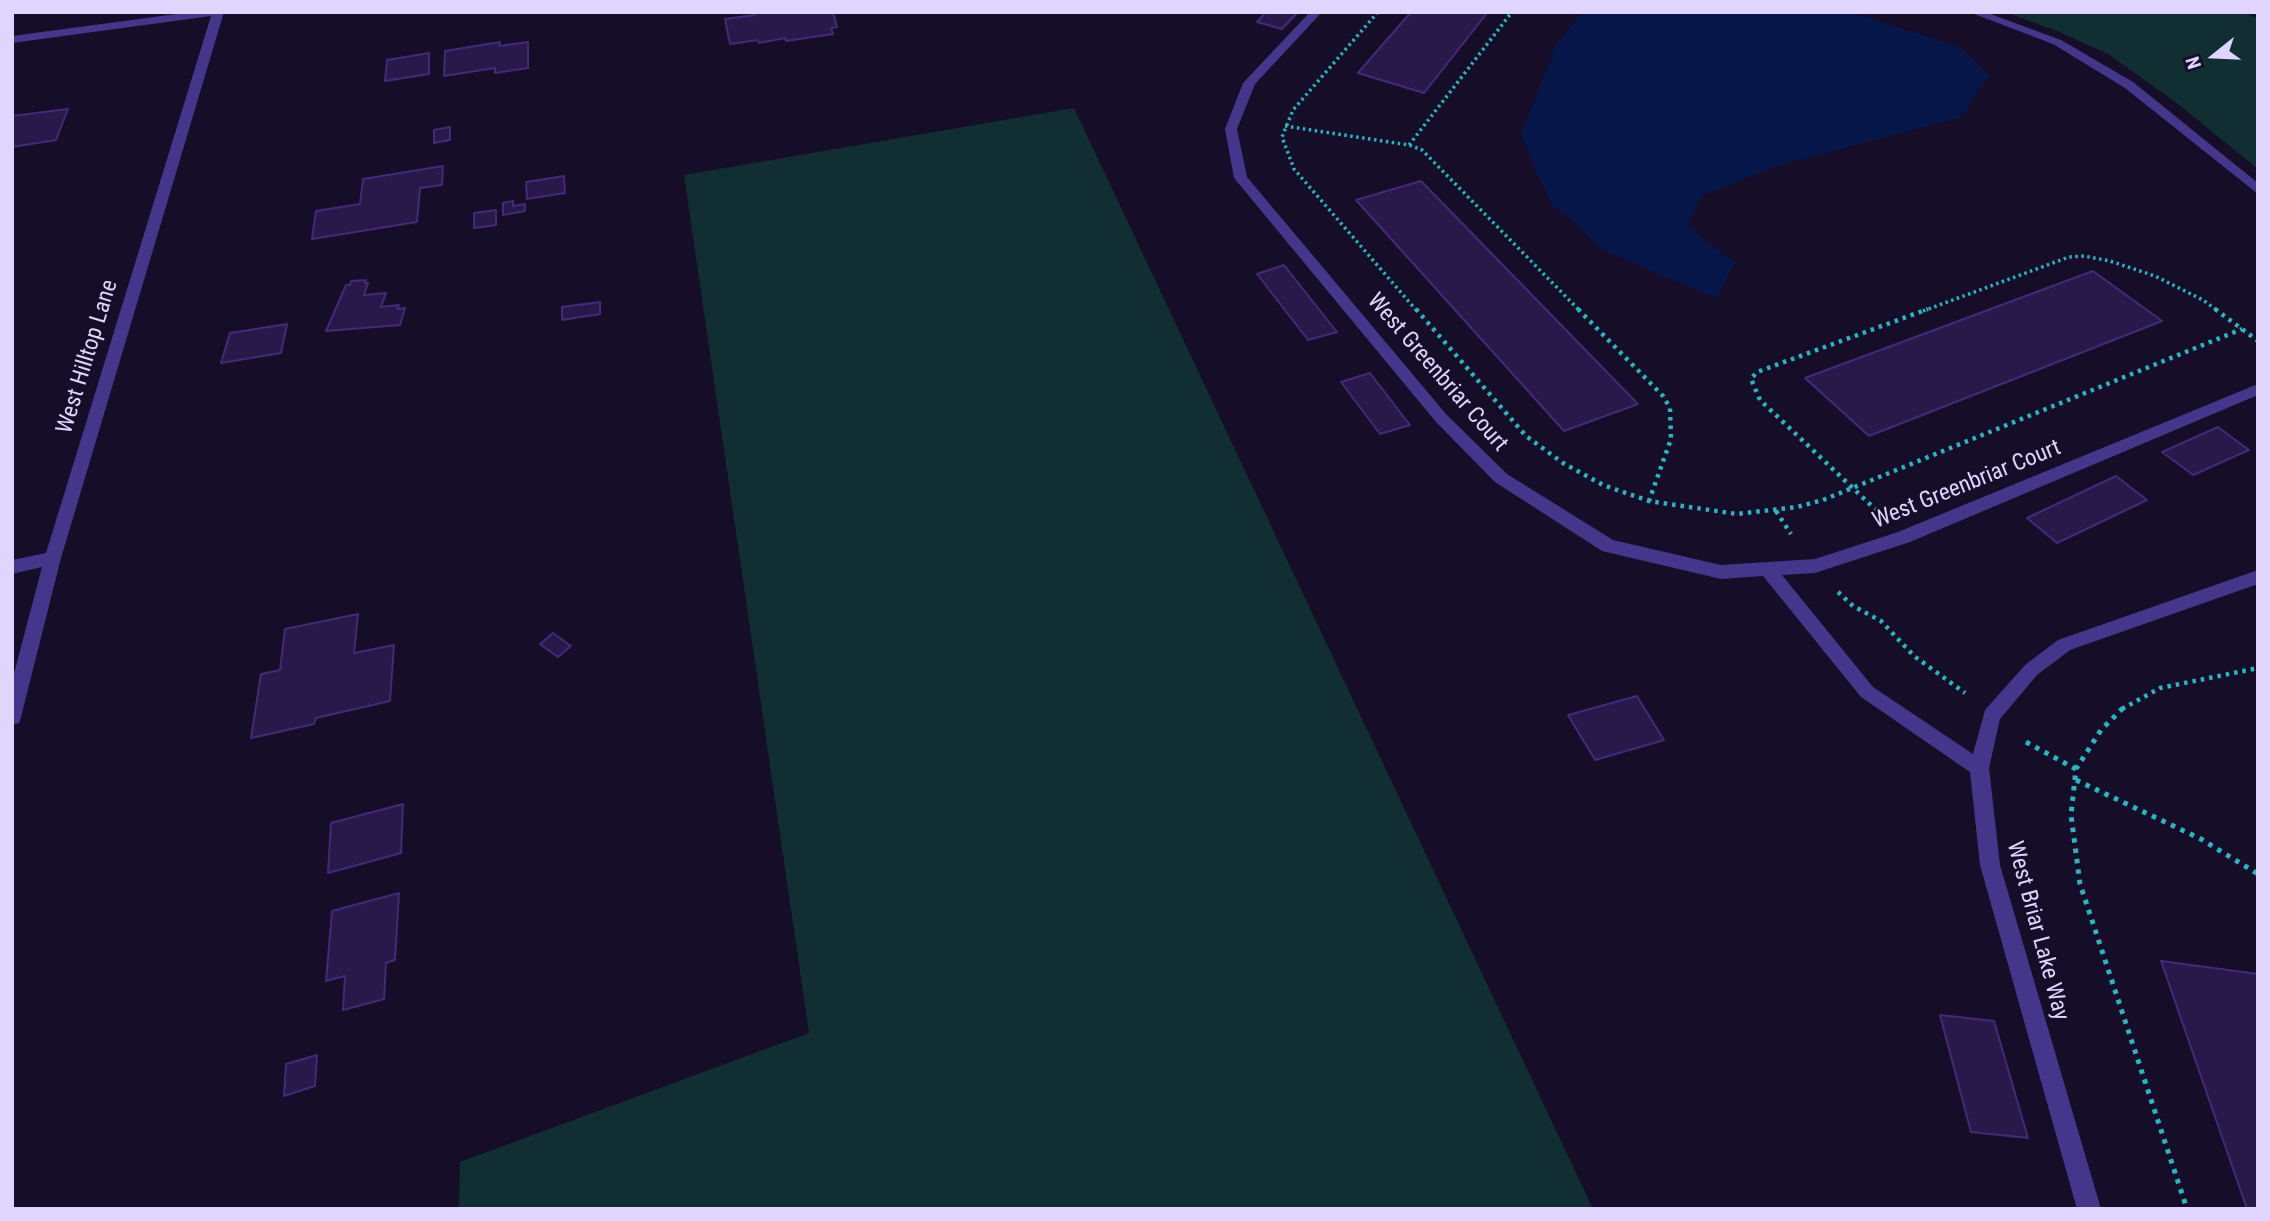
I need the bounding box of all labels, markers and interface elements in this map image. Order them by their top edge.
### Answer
north arrow [2179,21,2249,91]
text: N [2181,54,2206,72]
street label: West Hilltop Lane [52,277,124,437]
street label: West Greenbriar Court [1361,288,1513,458]
street label: West Greenbriar Court [1869,435,2065,535]
street label: West Briar Lake Way [2000,838,2074,1024]

